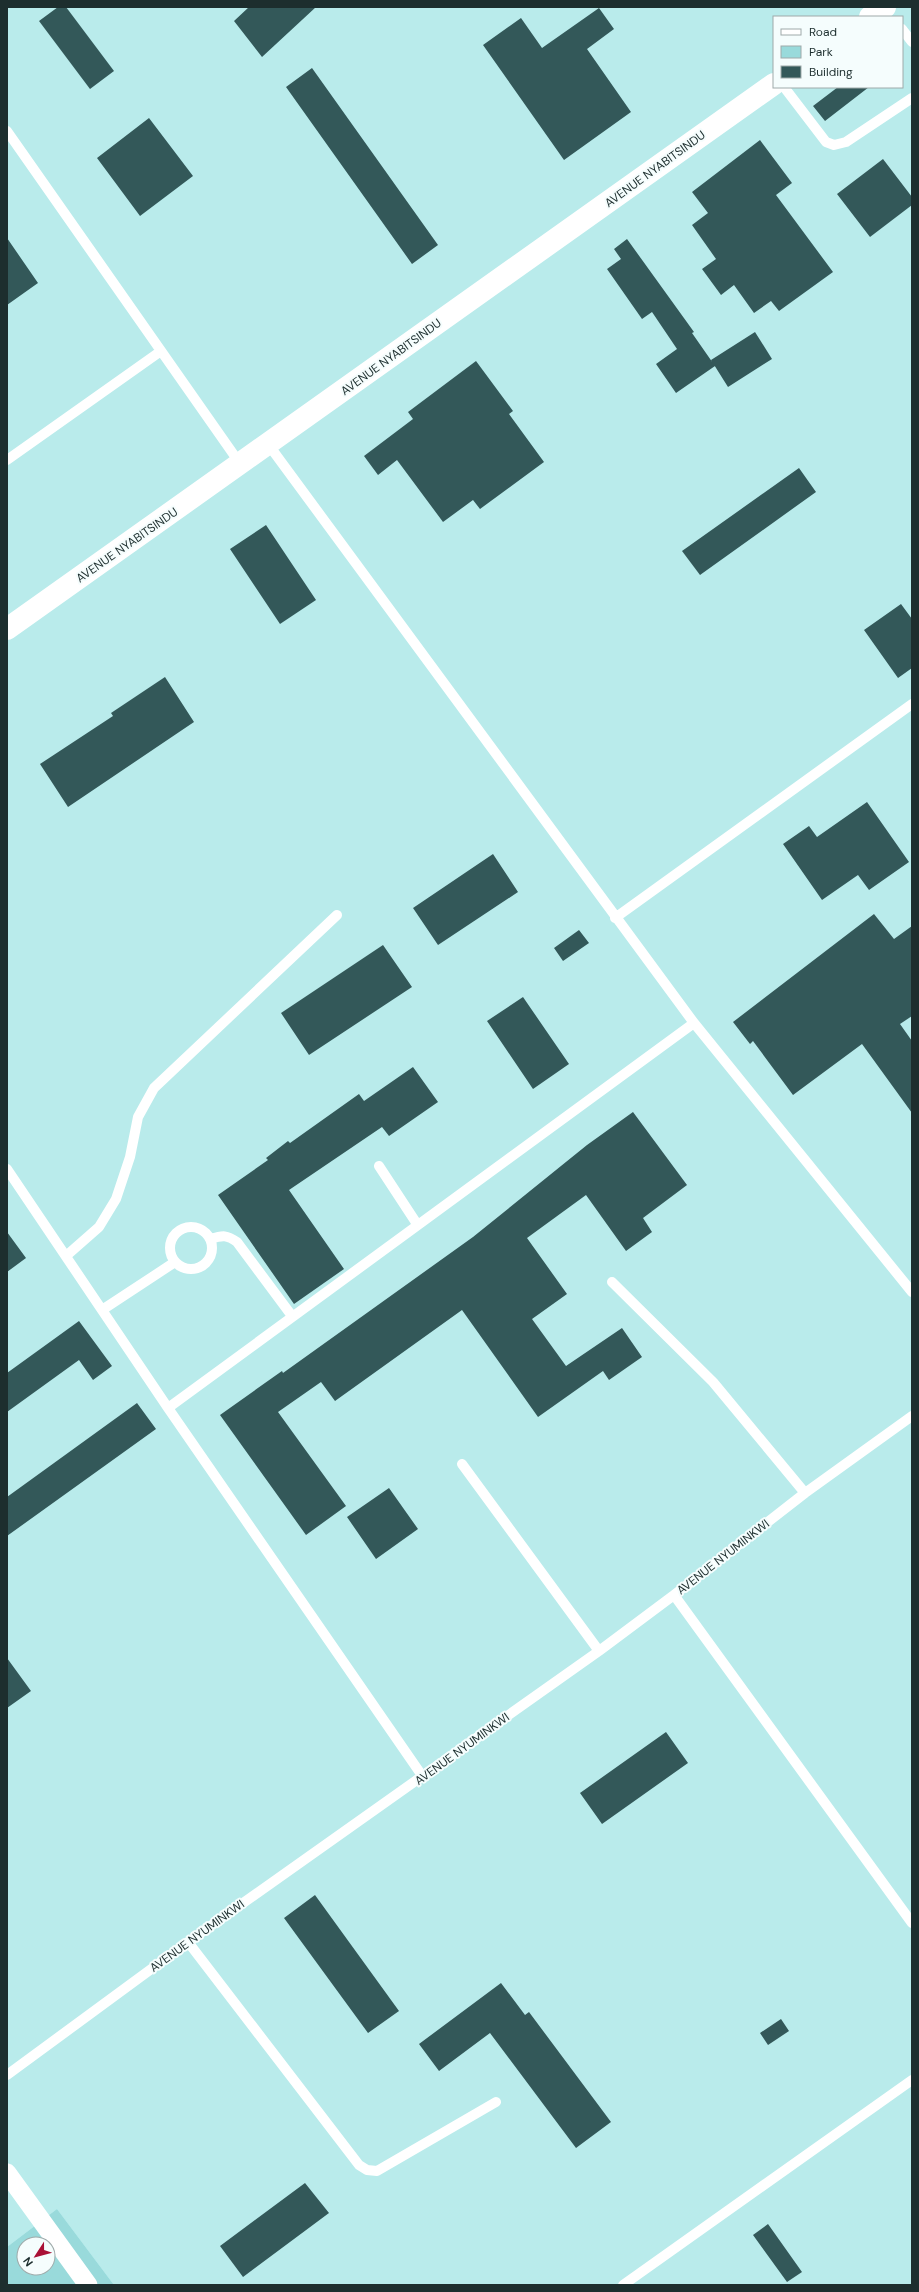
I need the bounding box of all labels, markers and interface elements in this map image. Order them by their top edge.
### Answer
legend [773,16,903,88]
text: Road [809,24,837,40]
text: Park [809,44,833,60]
text: Building [809,64,853,80]
street label: AVENUE NYABITSINDU [601,127,709,211]
street label: AVENUE NYABITSINDU [337,315,445,399]
street label: AVENUE NYABITSINDU [73,504,181,586]
street label: AVENUE NYUMINKWI [673,1516,773,1598]
street label: AVENUE NYUMINKWI [411,1709,513,1789]
street label: AVENUE NYUMINKWI [146,1896,248,1976]
north arrow [16,2236,56,2276]
text: N [20,2255,36,2269]

